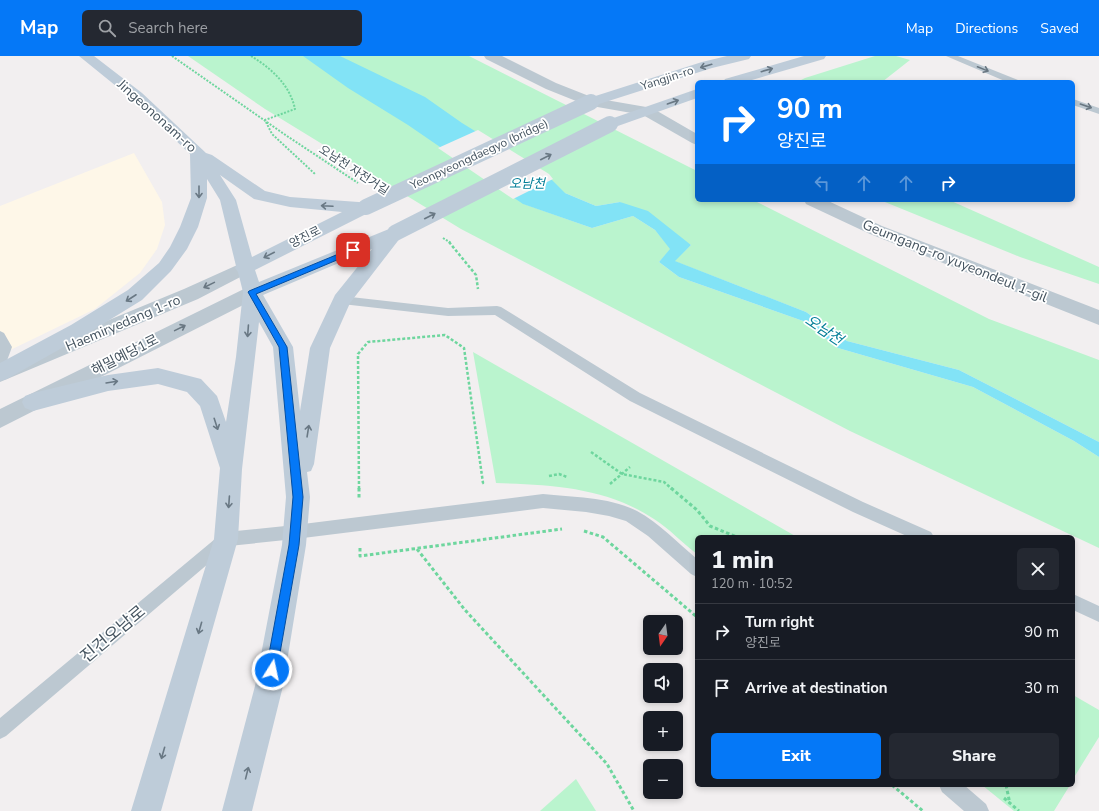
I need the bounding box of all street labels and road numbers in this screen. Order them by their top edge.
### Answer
street label: Yangjin-ro [637,62,696,94]
street label: Jingeononam-ro [112,75,201,157]
street label: Yeonpyeongdaegyo (bridge) [406,115,551,193]
street label: 오남천 자전거길 [316,141,392,199]
street label: Geumgang-ro yuyeondeul 1-gil [860,215,1051,307]
street label: 양진로 [287,222,323,252]
street label: Haemiryedang 1-ro [63,290,184,356]
street label: 해밀예당1로 [88,330,162,380]
street label: 진건오남로 [76,600,150,668]

